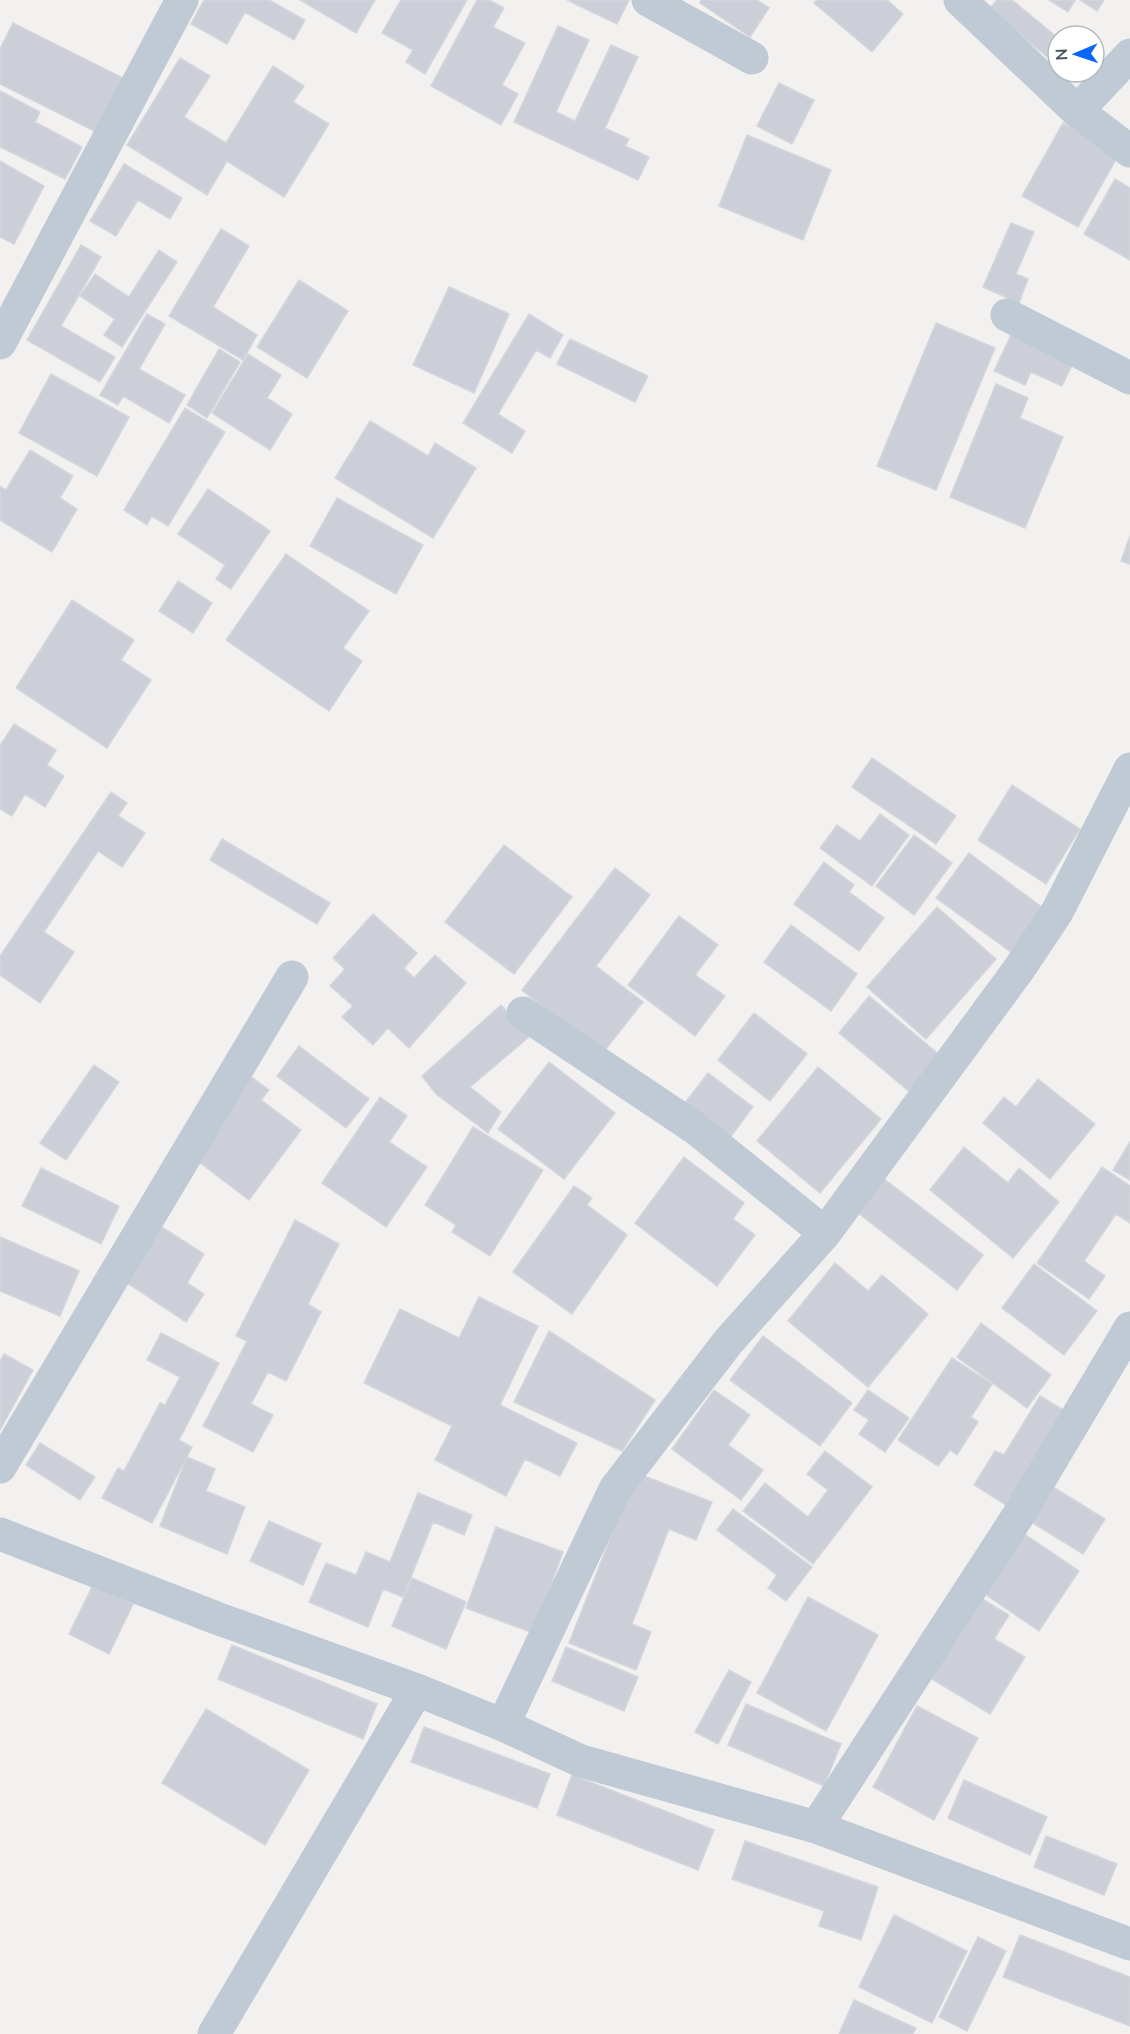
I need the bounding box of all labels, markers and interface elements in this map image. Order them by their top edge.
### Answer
north arrow [1046,24,1106,84]
text: N [1051,48,1073,61]

